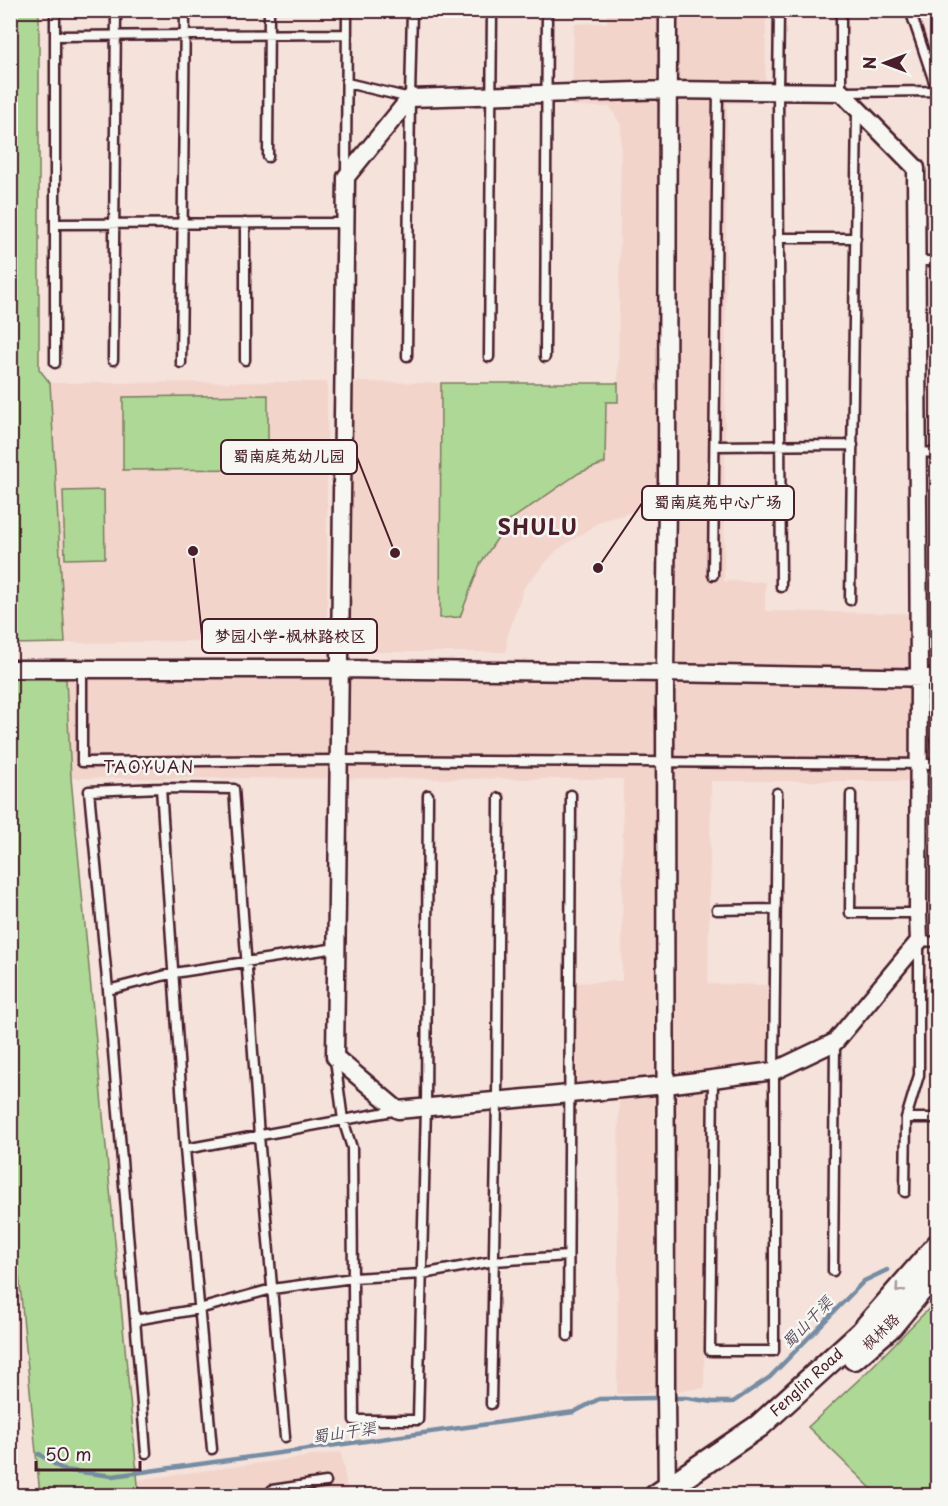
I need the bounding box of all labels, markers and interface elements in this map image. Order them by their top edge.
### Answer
north arrow [855,33,915,93]
text: N [857,57,881,69]
callout: 蜀南庭苑幼儿园 [221,440,357,474]
text: 蜀南庭苑幼儿园 [233,443,345,467]
callout: 蜀南庭苑中心广场 [642,486,794,520]
text: 蜀南庭苑中心广场 [654,489,782,513]
district label: SHULU [498,510,578,542]
callout: 梦园小学-枫林路校区 [202,619,377,653]
text: 梦园小学-枫林路校区 [214,623,366,647]
district label: TAOYUAN [103,754,195,778]
one-way arrow [895,1282,906,1293]
water label: 蜀山干渠 [775,1289,839,1353]
street label: 枫林路 [856,1307,904,1355]
street label: Fenglin Road [764,1342,848,1421]
water label: 蜀山干渠 [310,1414,379,1447]
scale bar [36,1434,140,1472]
text: 50 m [45,1440,92,1467]

